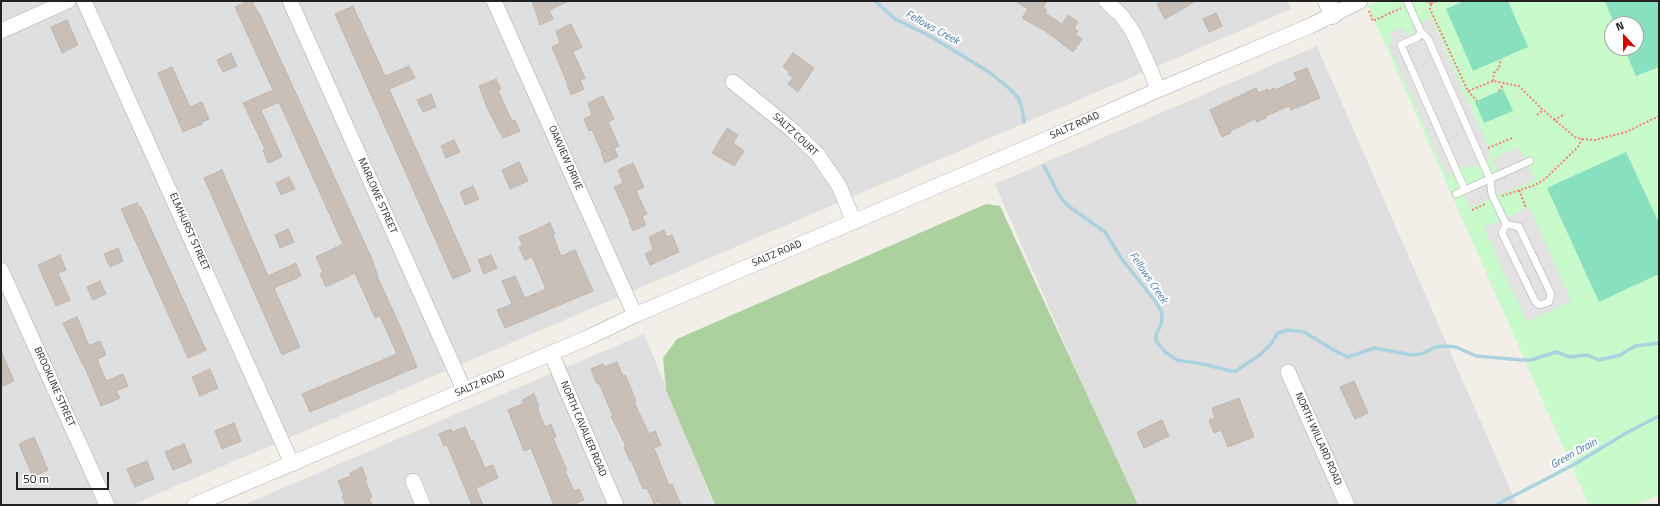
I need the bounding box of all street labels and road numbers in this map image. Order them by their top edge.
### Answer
street label: SALTZ ROAD [1048,110,1102,142]
street label: SALTZ COURT [770,111,820,159]
street label: OAKVIEW DRIVE [545,124,585,192]
street label: MARLOWE STREET [355,156,399,236]
street label: ELMHURST STREET [166,191,212,273]
street label: SALTZ ROAD [750,238,804,270]
street label: BROOKLINE STREET [31,345,77,429]
street label: SALTZ ROAD [453,368,507,400]
street label: NORTH CAVALIER ROAD [557,380,609,478]
street label: NORTH WILLARD ROAD [1292,391,1344,487]

